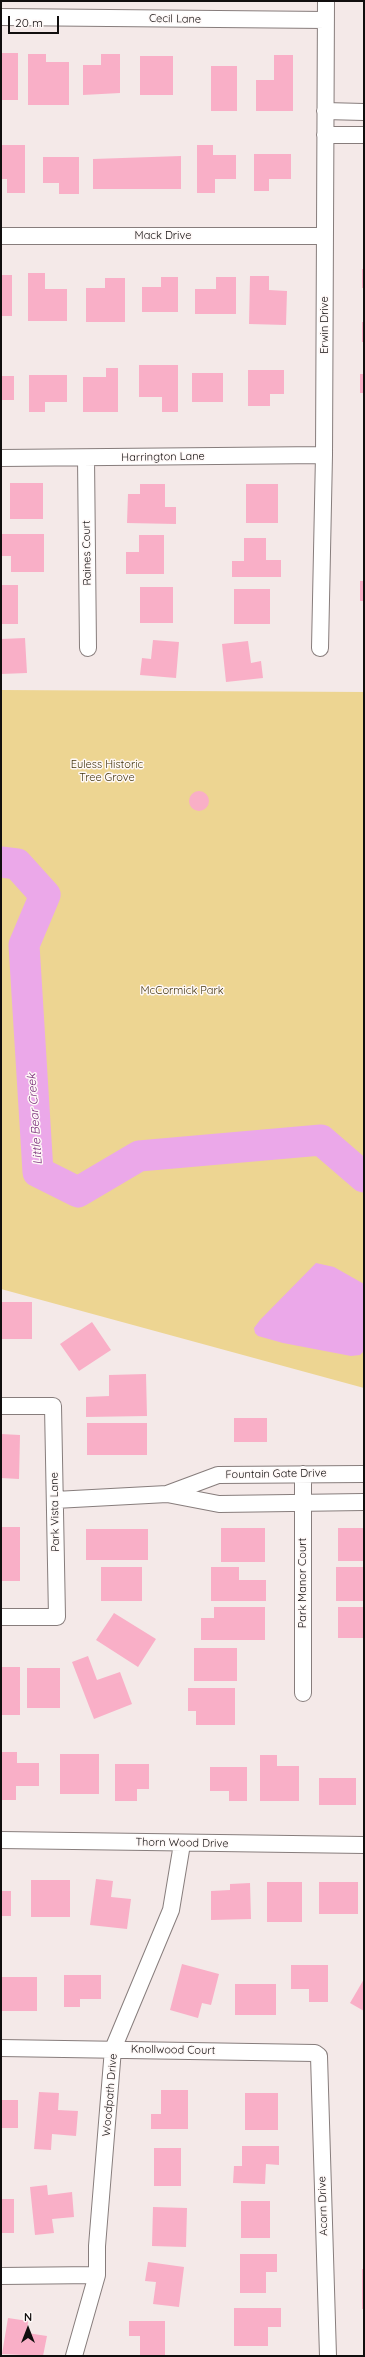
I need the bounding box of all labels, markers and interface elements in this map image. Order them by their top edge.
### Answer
scale bar [10,8,61,34]
street label: Cecil Lane [149,12,201,26]
text: 20 m [15,15,43,30]
street label: Mack Drive [135,229,191,243]
street label: Erwin Drive [318,296,332,354]
street label: Harrington Lane [121,450,205,464]
street label: Raines Court [80,520,94,586]
park label: Euless Historic Tree Grove [71,758,143,784]
park label: McCormick Park [140,984,224,998]
water label: Little Bear Creek [25,1073,45,1165]
street label: Fountain Gate Drive [225,1467,327,1481]
street label: Park Vista Lane [48,1472,62,1552]
street label: Park Manor Court [296,1538,310,1628]
street label: Thorn Wood Drive [135,1836,229,1850]
street label: Knollwood Court [131,2043,215,2057]
street label: Woodpath Drive [100,2053,120,2137]
street label: Acorn Drive [315,2176,331,2236]
north arrow [8,2309,48,2349]
text: N [24,2310,32,2324]

